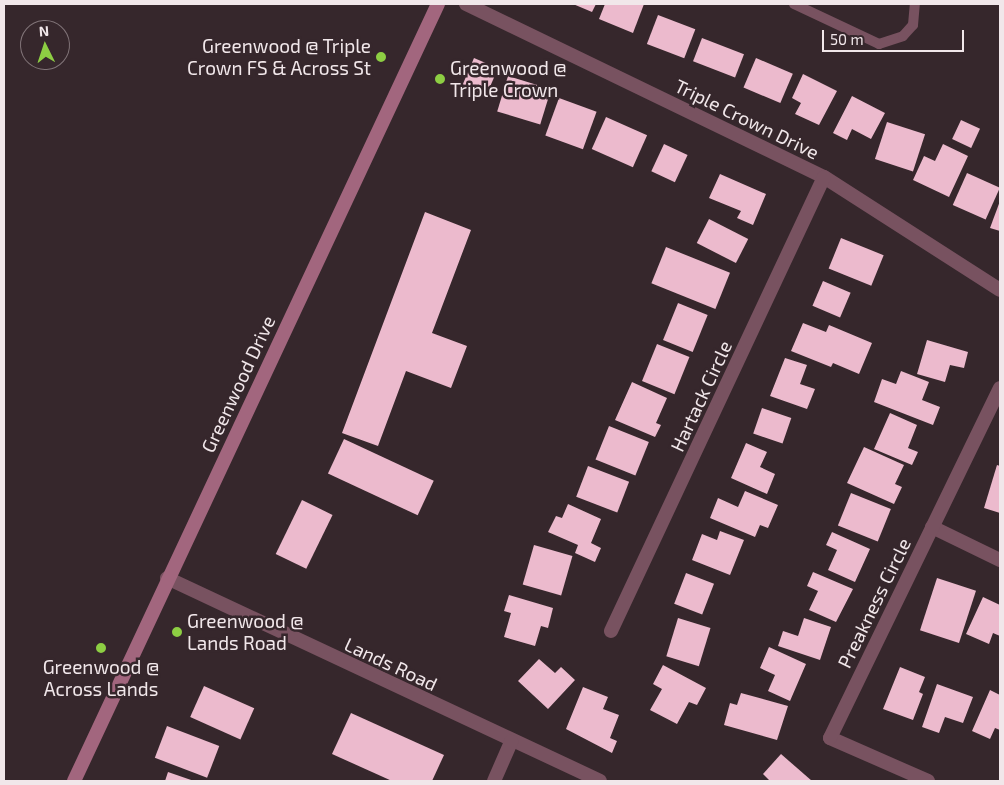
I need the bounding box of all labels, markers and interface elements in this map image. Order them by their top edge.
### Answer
north arrow [20,20,70,70]
scale bar [824,20,966,52]
text: N [38,22,50,39]
text: 50 m [830,30,864,48]
place label: Greenwood @ Triple Crown FS & Across St [186,35,371,79]
marker: Greenwood @ Triple Crown FS & Across St [375,51,387,63]
place label: Greenwood @ Triple Crown [450,57,567,101]
marker: Greenwood @ Triple Crown [434,73,446,85]
street label: Triple Crown Drive [671,74,823,164]
street label: Greenwood Drive [196,312,280,456]
street label: Hartack Circle [665,337,737,455]
street label: Preakness Circle [833,534,915,672]
place label: Greenwood @ Lands Road [187,610,304,654]
marker: Greenwood @ Lands Road [171,626,183,638]
street label: Lands Road [341,633,441,695]
marker: Greenwood @ Across Lands [95,642,107,654]
place label: Greenwood @ Across Lands [43,656,159,700]

